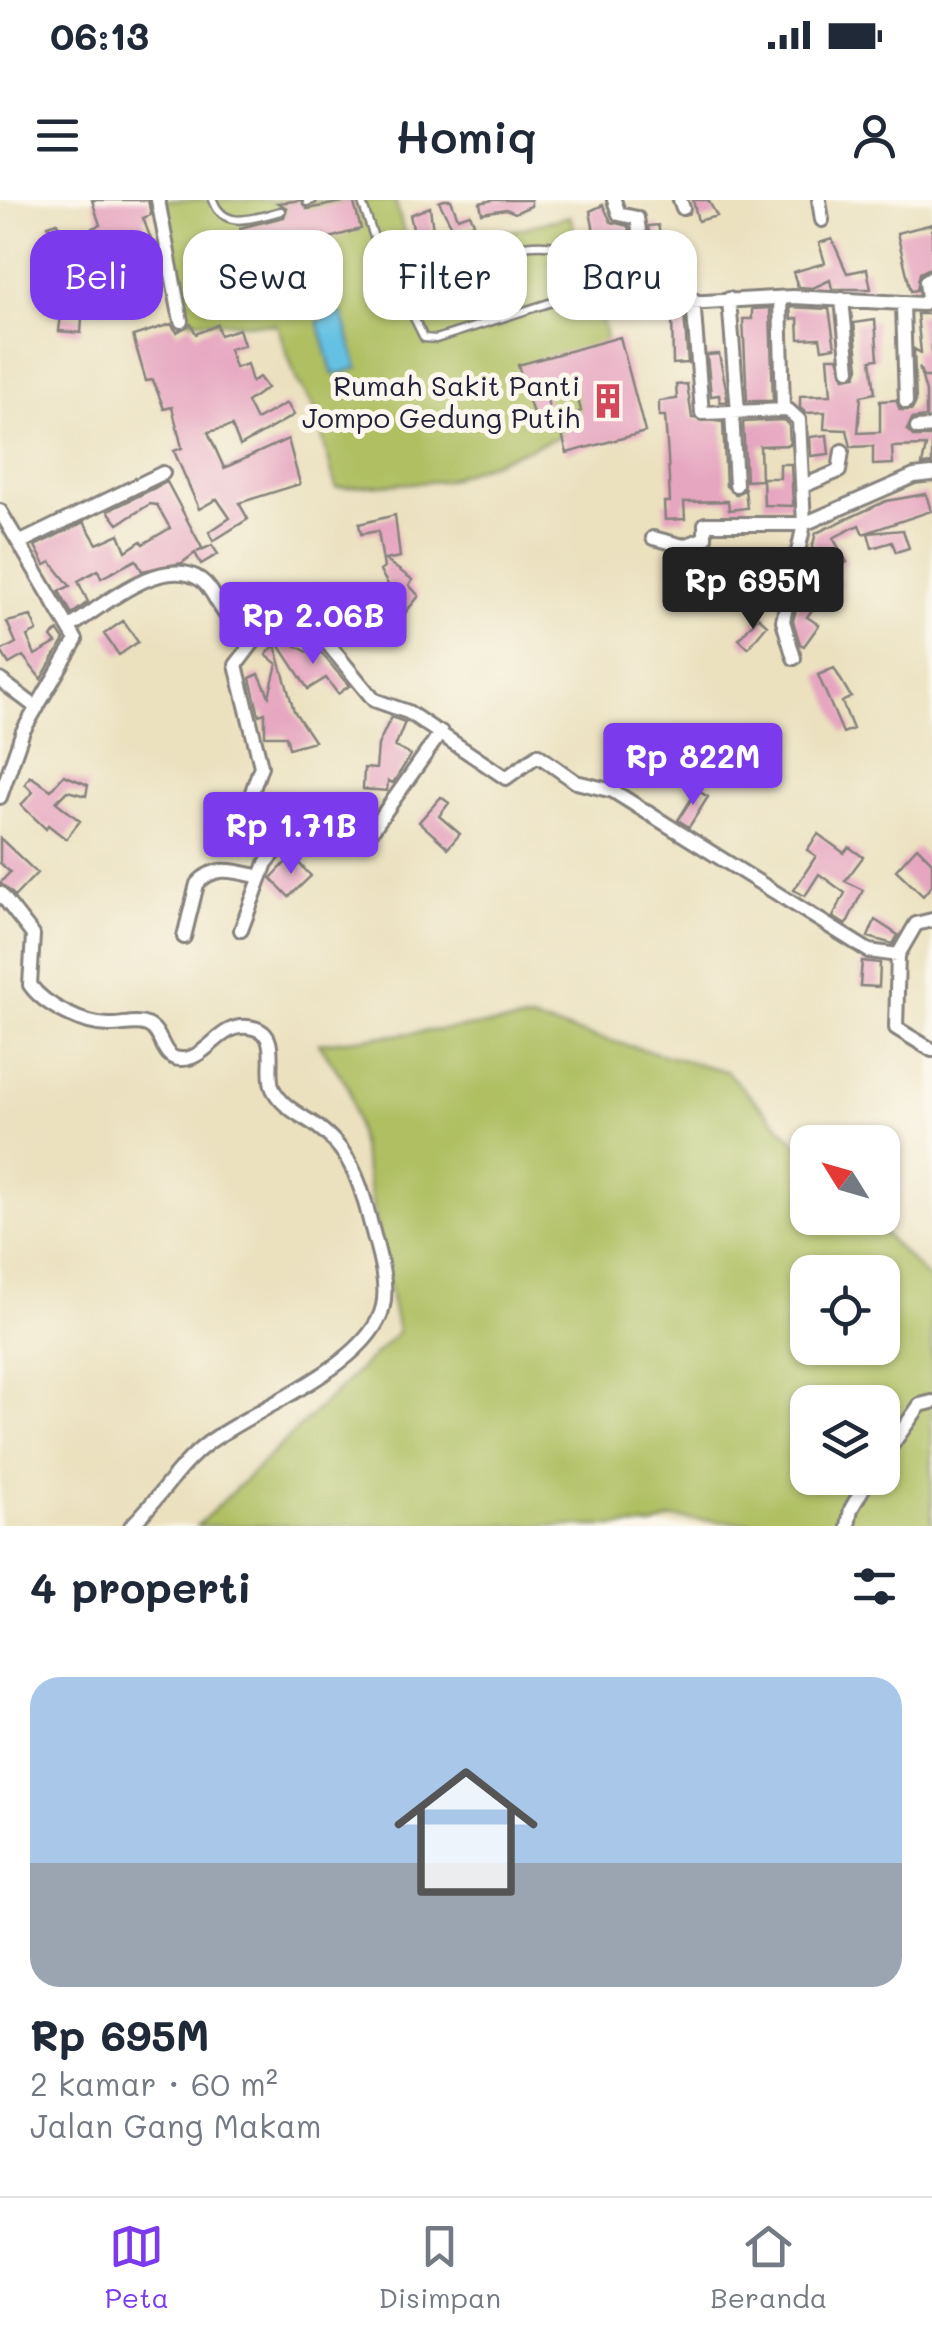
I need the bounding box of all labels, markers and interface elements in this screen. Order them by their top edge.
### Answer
text: 06:13 [50,10,149,60]
text: Homiq [395,106,537,164]
icon: menu [30,108,85,163]
icon: person [847,108,902,163]
chip: Beli [30,230,163,320]
chip: Sewa [183,230,343,320]
chip: Filter [363,230,527,320]
chip: Baru [547,230,697,320]
place label: Rumah Sakit Panti Jompo Gedung Putih [302,367,580,435]
building icon: Rumah Sakit Panti Jompo Gedung Putih [589,382,627,420]
pin: Rp 695M [661,547,845,632]
text: Rp 695M [685,558,822,600]
pin: Rp 2.06B [210,582,416,667]
text: Rp 2.06B [241,593,385,635]
pin: Rp 822M [601,723,785,808]
text: Rp 822M [625,734,761,776]
pin: Rp 1.71B [188,792,394,877]
text: Rp 1.71B [225,803,357,845]
north arrow [790,1125,900,1235]
map controls [790,1125,900,1495]
button: locate [790,1255,900,1365]
button: layers [790,1385,900,1495]
text: 4 properti [30,1559,252,1614]
icon: filters [847,1559,902,1614]
icon: home [376,1742,556,1922]
text: Rp 695M [30,2007,210,2062]
text: 2 kamar · 60 m² [30,2062,278,2104]
text: Jalan Gang Makam [30,2104,322,2146]
tab: Peta [105,2219,169,2315]
tab: Disimpan [378,2219,501,2315]
tab: Beranda [710,2219,827,2315]

